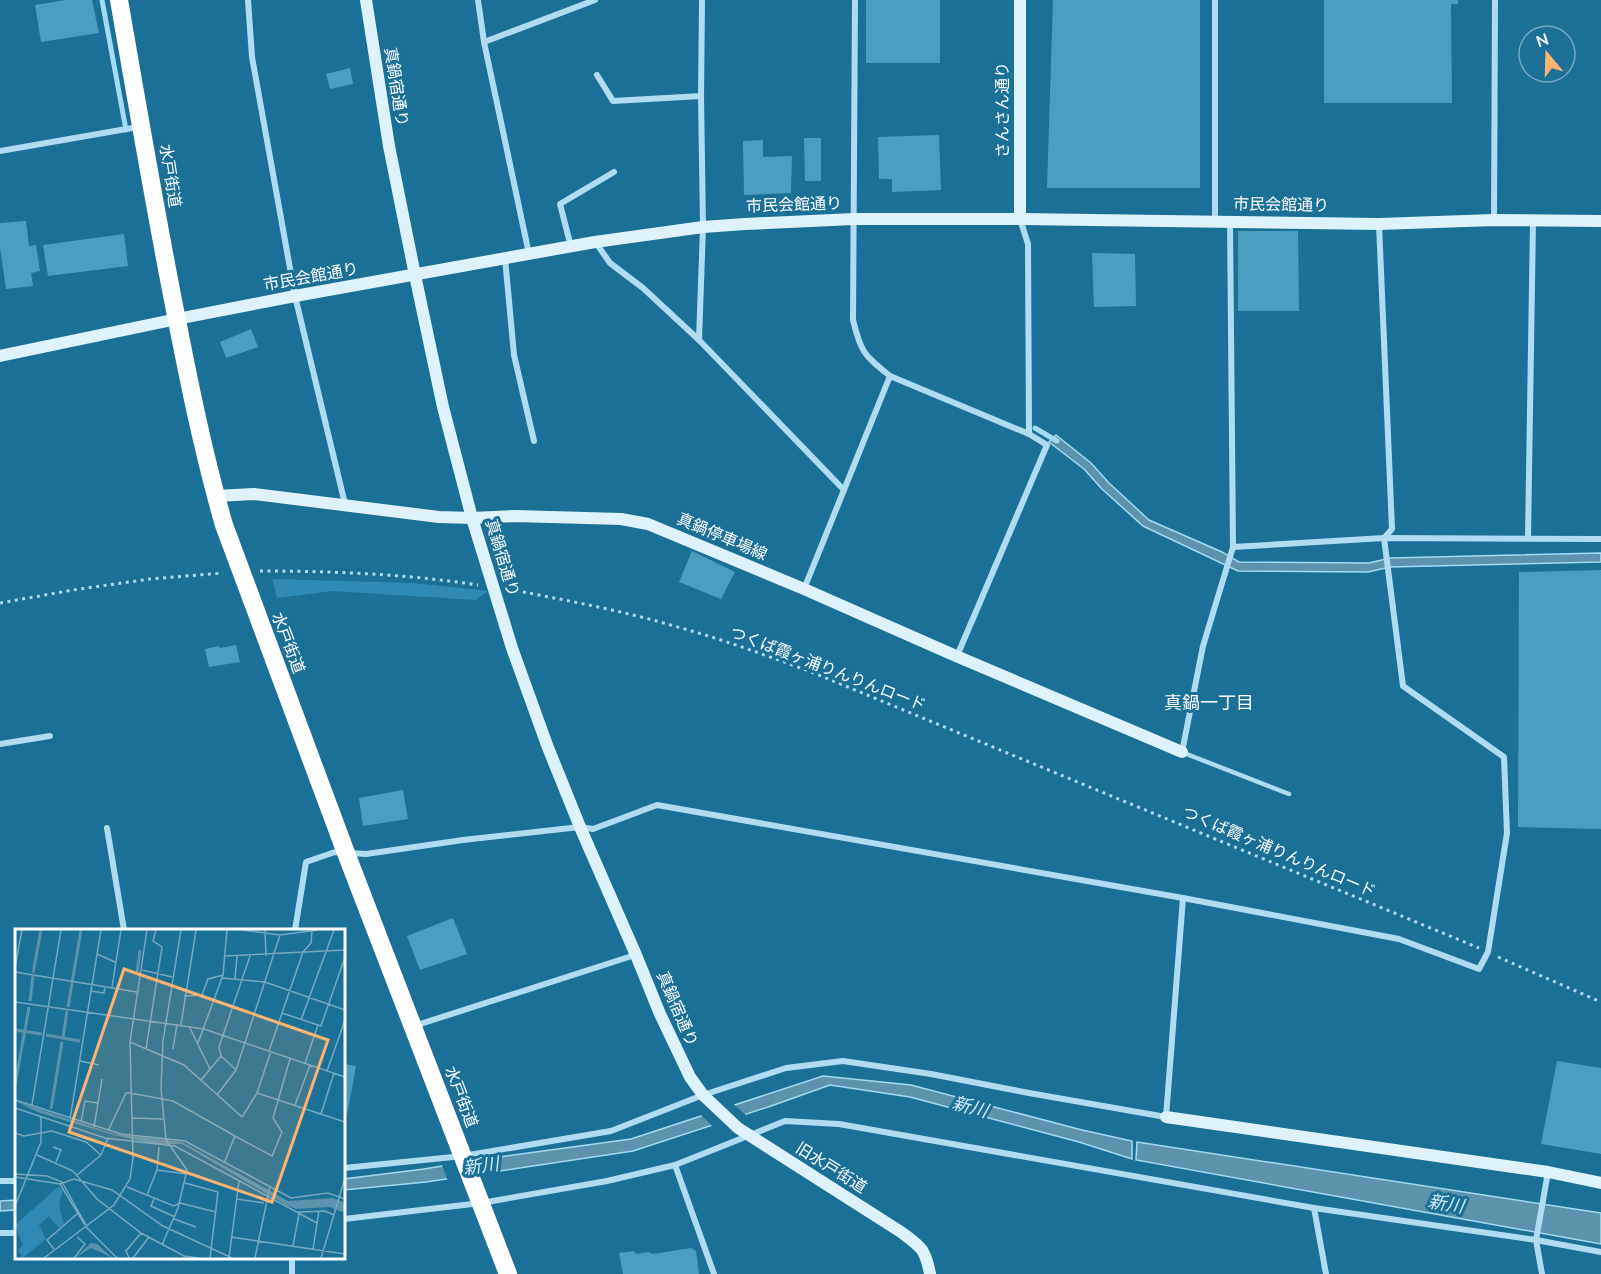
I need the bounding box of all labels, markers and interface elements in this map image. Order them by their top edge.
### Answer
north arrow [1517,24,1577,84]
text: N [1533,28,1552,53]
street label: 真鍋宿通り [379,46,413,128]
street label: さんさん通り [992,62,1014,158]
street label: 水戸街道 [154,143,186,209]
street label: 市民会館通り [746,192,842,218]
street label: 市民会館通り [1233,193,1329,217]
street label: 市民会館通り [262,258,360,296]
street label: 真鍋停車場線 [674,508,770,566]
street label: 真鍋宿通り [480,517,524,599]
street label: 水戸街道 [266,609,310,677]
street label: つくば霞ヶ浦りんりんロード [727,621,929,717]
district label: 真鍋一丁目 [1164,691,1254,715]
street label: つくば霞ヶ浦りんりんロード [1179,801,1379,903]
inset map [15,929,345,1259]
street label: 真鍋宿通り [651,968,703,1050]
street label: 水戸街道 [439,1063,483,1131]
water label: 新川 [950,1091,992,1124]
street label: 旧水戸街道 [791,1137,871,1199]
water label: 新川 [462,1151,502,1180]
water label: 新川 [1426,1189,1468,1219]

